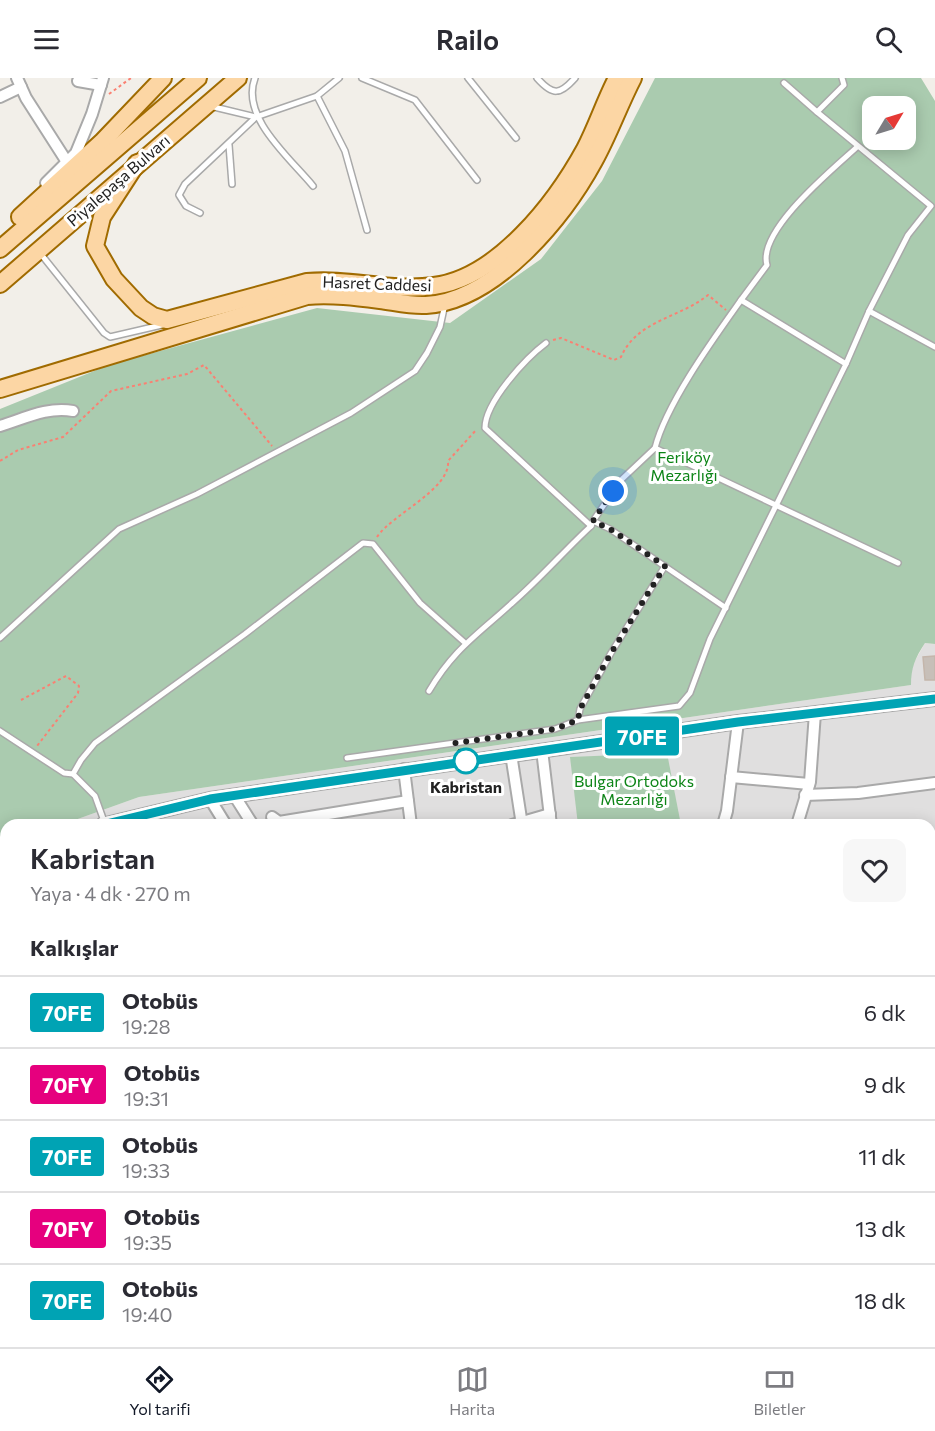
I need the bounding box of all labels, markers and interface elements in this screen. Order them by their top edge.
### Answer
icon: menu [30,23,63,56]
text: Railo [436,23,499,56]
icon: search [872,23,905,56]
north arrow [862,96,916,150]
map controls [862,96,916,150]
street label: Piyalepaşa Bulvarı [63,130,173,230]
street label: Hasret Caddesi [322,272,432,294]
park label: Feriköy Mezarlığı [650,447,718,484]
your location [598,476,628,506]
line badge: 70FE [600,716,684,756]
text: 70FE [617,724,667,749]
marker: Kabristan [453,748,479,774]
park label: Bulgar Ortodoks Mezarlığı [574,771,694,808]
place label: Kabristan [430,777,502,796]
button: heart [843,839,906,902]
text: Kabristan [30,841,155,875]
text: Yaya · 4 dk · 270 m [30,881,191,905]
text: Kalkışlar [30,934,119,961]
text: Otobüs [122,987,198,1014]
text: 6 dk [864,999,906,1026]
text: 70FE [42,1000,92,1025]
text: 19:28 [122,1014,171,1038]
text: Otobüs [124,1059,200,1086]
text: 9 dk [864,1071,906,1098]
text: 70FY [42,1072,94,1097]
text: 19:31 [124,1086,169,1110]
text: Otobüs [122,1131,198,1158]
text: 11 dk [858,1143,906,1170]
text: 70FE [42,1144,92,1169]
text: 19:33 [122,1158,170,1182]
text: Otobüs [124,1203,200,1230]
text: 13 dk [855,1215,906,1242]
text: 70FY [42,1216,94,1241]
text: 19:35 [124,1230,172,1254]
text: Otobüs [122,1275,198,1302]
text: 18 dk [854,1287,906,1314]
text: 70FE [42,1288,92,1313]
text: 19:40 [122,1302,172,1326]
tab: Yol tarifi [129,1363,191,1418]
tab: Harita [449,1363,495,1418]
tab: Biletler [753,1363,806,1418]

